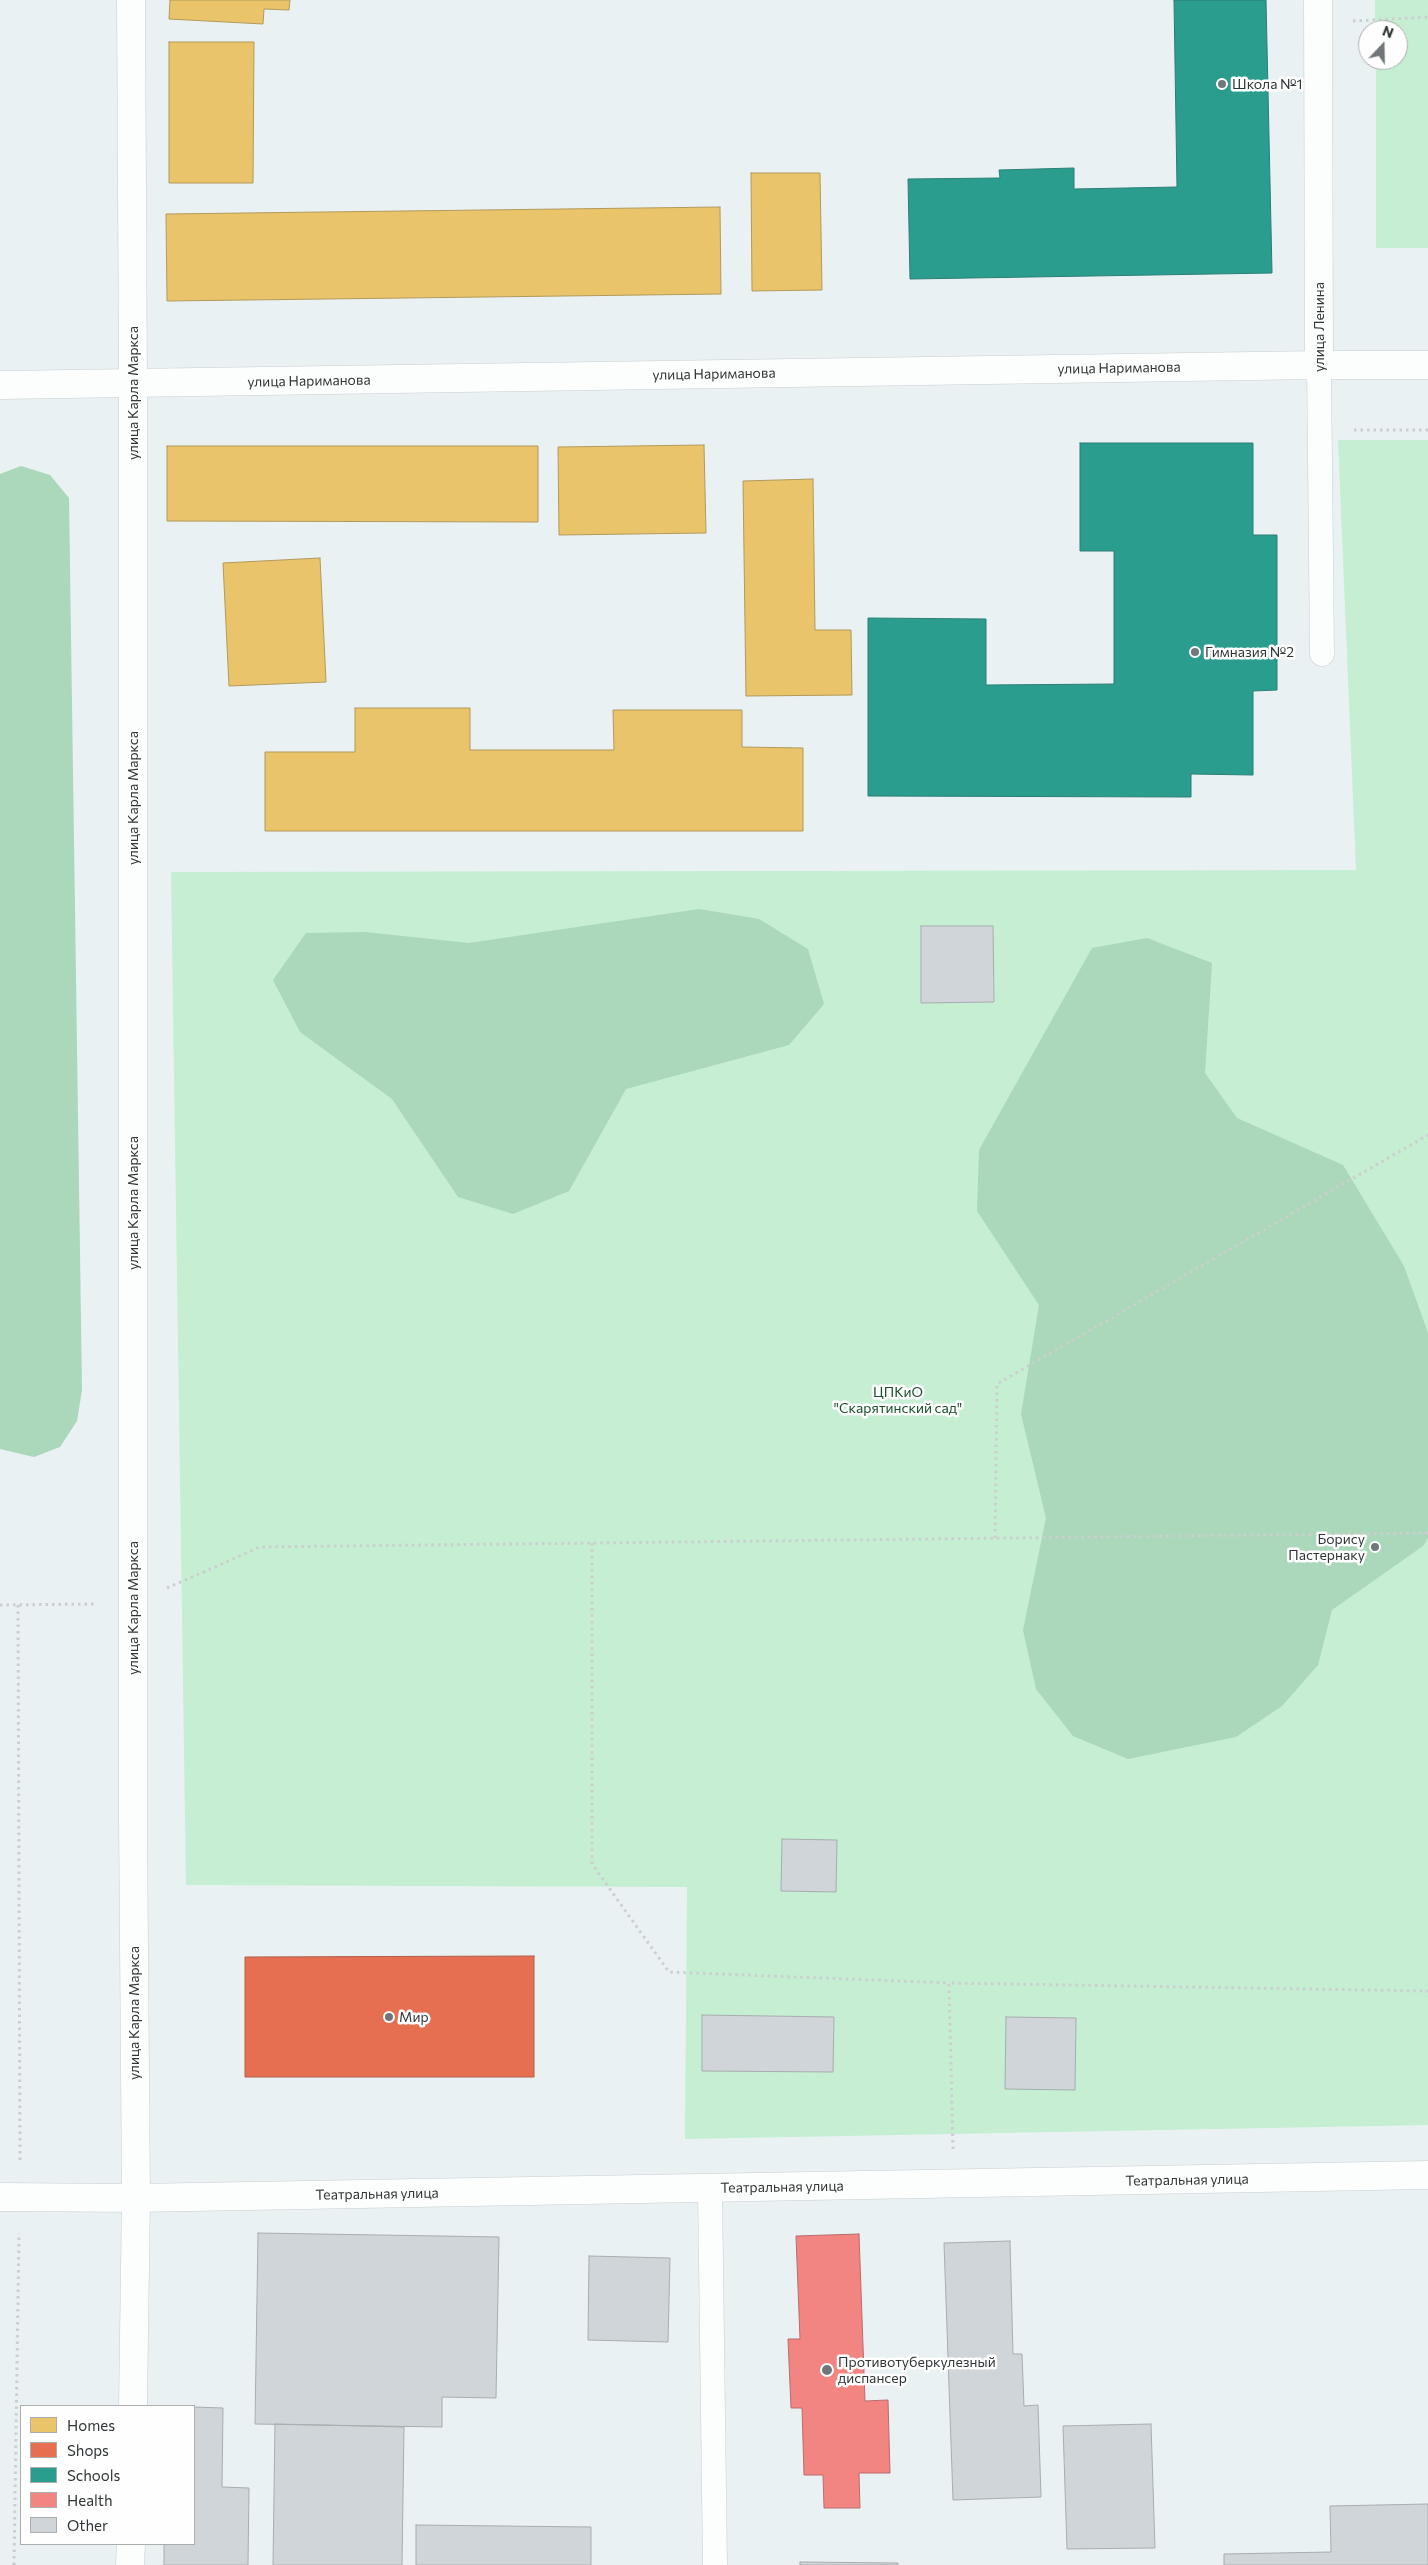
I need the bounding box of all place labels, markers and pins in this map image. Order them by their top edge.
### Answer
place label: Школа №1 [1232,76,1302,92]
marker: Школа №1 [1216,78,1228,90]
place label: Гимназия №2 [1205,644,1294,660]
marker: Гимназия №2 [1189,646,1201,658]
place label: Борису Пастернаку [1288,1531,1365,1564]
marker: Борису Пастернаку [1369,1541,1381,1553]
place label: Мир [399,2009,429,2025]
marker: Мир [383,2011,395,2023]
place label: Противотуберкулезный диспансер [838,2354,996,2386]
marker: Противотуберкулезный диспансер [820,2363,834,2377]

